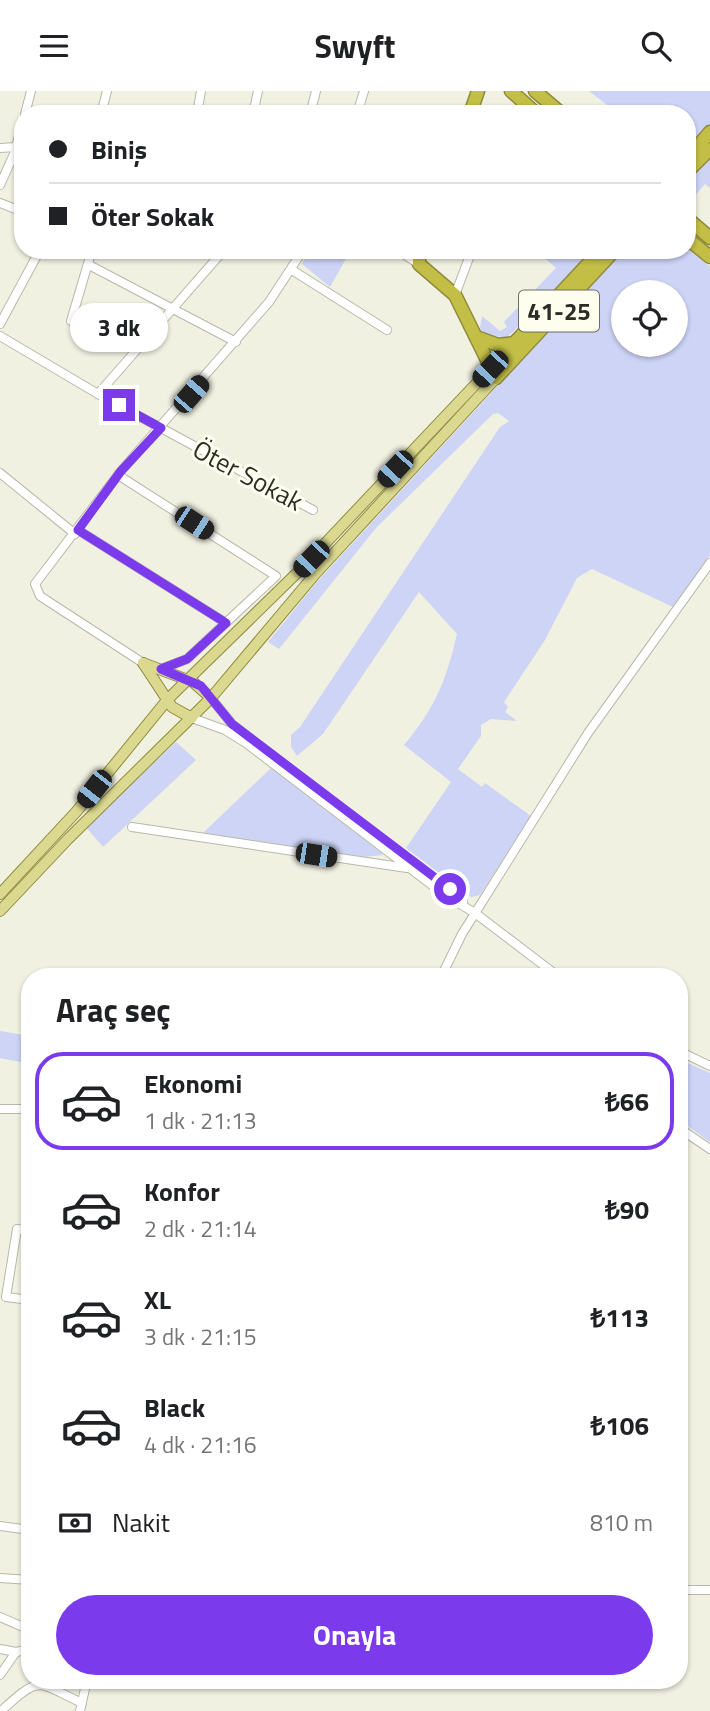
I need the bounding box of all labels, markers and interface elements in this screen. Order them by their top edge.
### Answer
text: Swyft [315,22,395,70]
icon: menu [35,27,73,65]
icon: search [637,27,675,65]
text: Biniş [91,130,147,169]
text: Öter Sokak [91,197,214,236]
map controls [611,280,688,357]
button: locate [611,280,688,357]
road number: 41-25 [519,291,599,331]
callout: 3 dk [70,303,168,353]
text: 3 dk [98,310,140,345]
car [468,346,513,392]
car [170,371,213,417]
route end [103,389,135,421]
street label: Öter Sokak [186,430,310,520]
car [373,446,418,492]
car [171,503,218,543]
car [289,537,334,581]
car [73,766,116,812]
car [294,841,339,869]
route start [434,873,466,905]
text: Araç seç [56,986,171,1034]
text: Ekonomi [144,1064,242,1103]
icon: car [60,1070,123,1133]
text: ₺66 [605,1082,649,1121]
text: 1 dk · 21:13 [144,1103,257,1138]
text: Konfor [144,1172,220,1211]
icon: car [60,1178,123,1241]
text: ₺90 [605,1190,649,1229]
text: 2 dk · 21:14 [144,1211,257,1246]
text: XL [144,1280,171,1319]
icon: car [60,1286,123,1349]
text: ₺113 [590,1298,649,1337]
text: 3 dk · 21:15 [144,1319,257,1354]
text: Black [144,1388,205,1427]
icon: car [60,1394,123,1457]
text: ₺106 [590,1406,649,1445]
text: 4 dk · 21:16 [144,1427,257,1462]
text: Nakit [112,1503,170,1542]
icon: cash [56,1504,94,1542]
text: 810 m [590,1505,653,1540]
button: Onayla [56,1595,653,1675]

